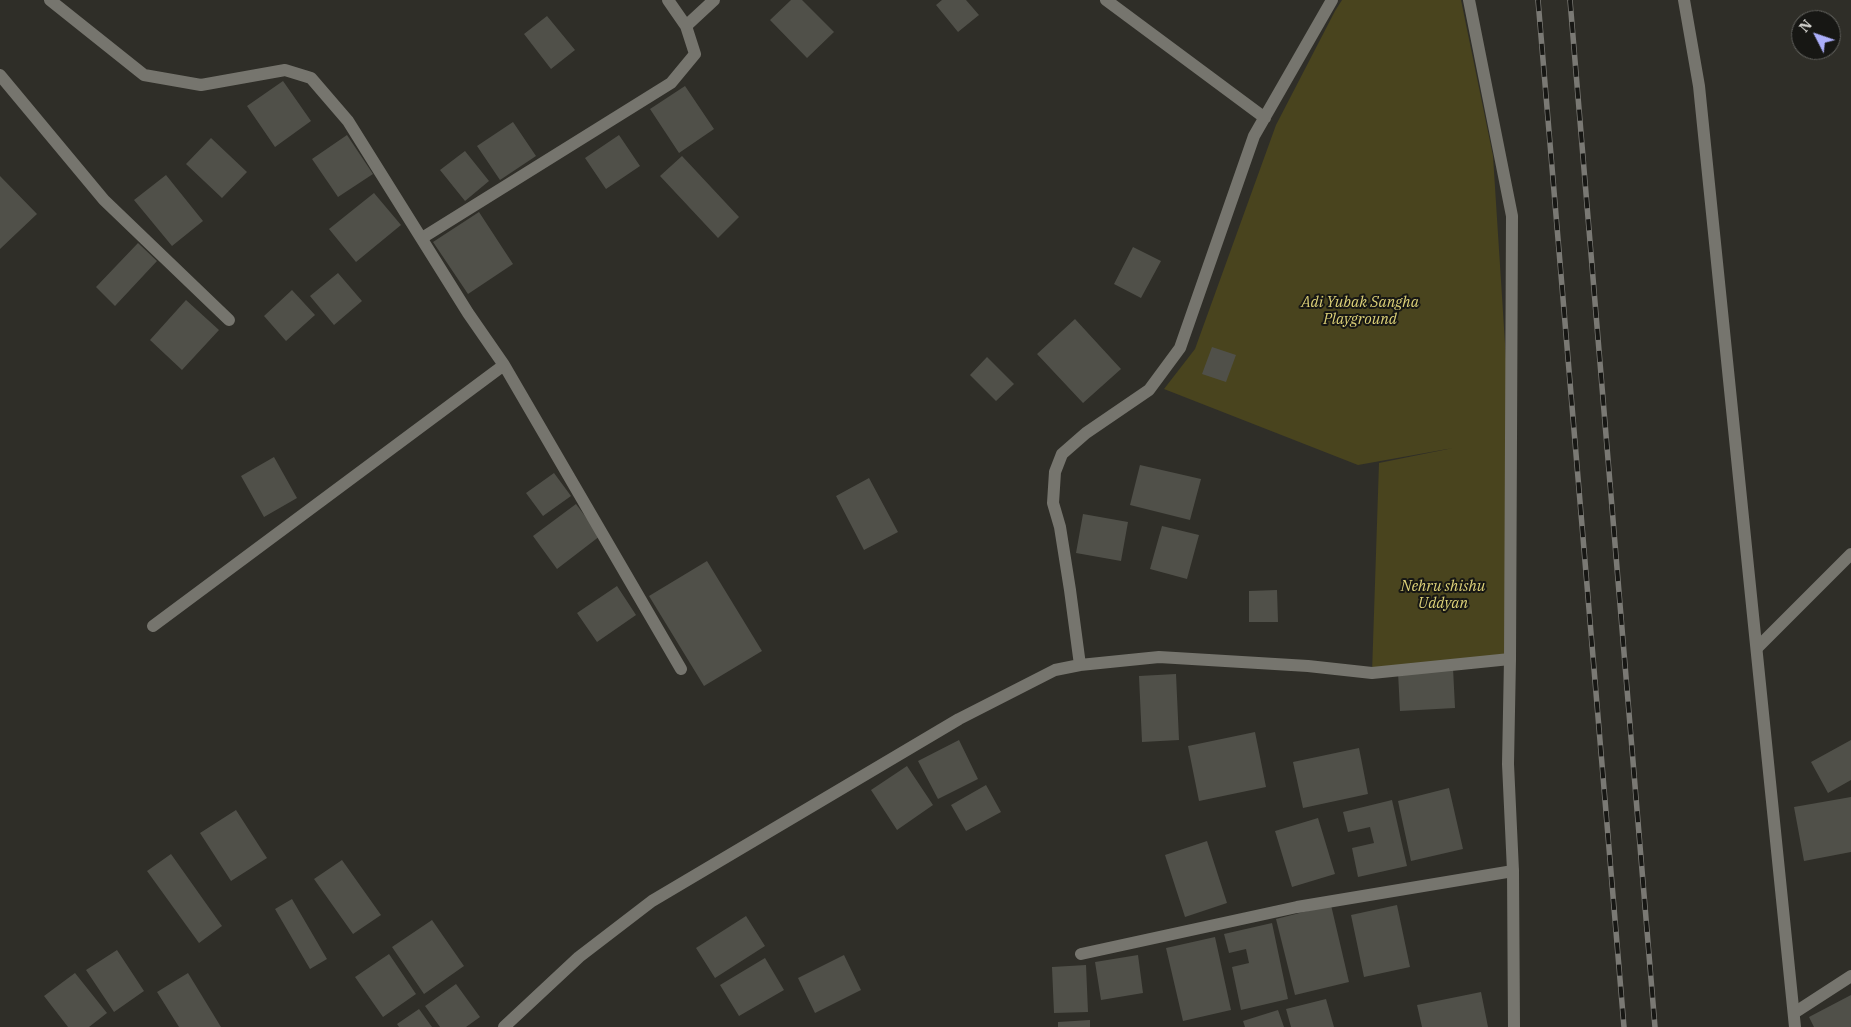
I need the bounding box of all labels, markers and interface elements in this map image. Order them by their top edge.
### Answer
north arrow [1791,10,1841,60]
text: N [1795,16,1816,36]
park label: Adi Yubak Sangha Playground [1301,294,1419,329]
park label: Nehru shishu Uddyan [1401,578,1485,613]

